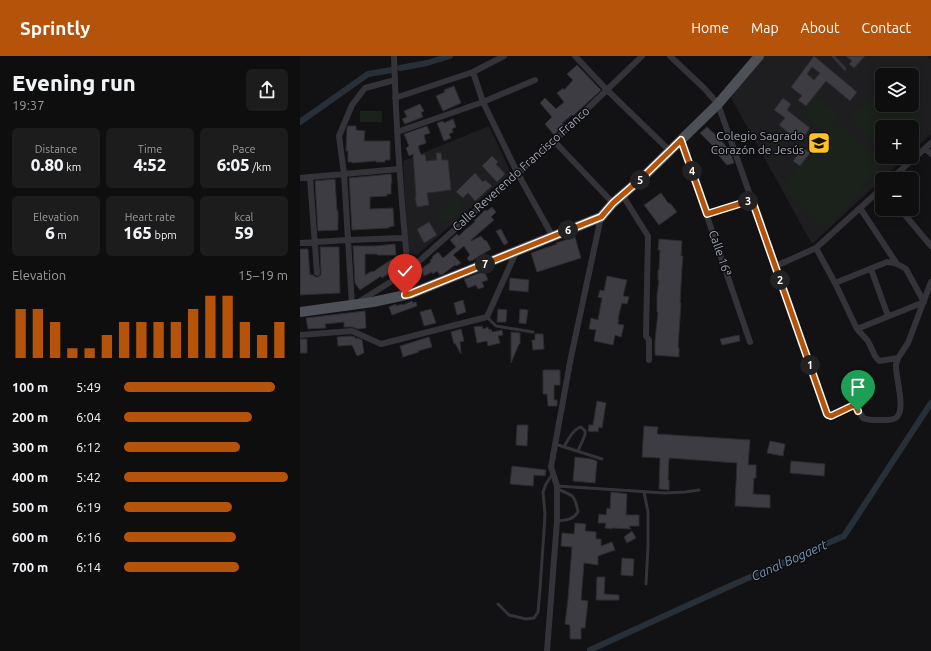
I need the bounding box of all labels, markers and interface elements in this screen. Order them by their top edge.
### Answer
text: Sprintly [20,17,90,39]
text: Home [691,20,729,36]
text: Map [751,20,779,36]
text: About [801,20,840,36]
text: Contact [862,20,911,36]
map controls [875,68,919,216]
button: layers [875,68,919,112]
button: share [246,69,288,111]
text: Evening run [12,70,136,95]
text: 19:37 [12,98,45,112]
street label: Calle Reverendo Francisco Franco [450,104,592,233]
button: + [875,120,919,164]
place label: Colegio Sagrado Corazón de Jesús [711,129,804,156]
school or university icon: Colegio Sagrado Corazón de Jesús [806,130,832,156]
text: Distance [35,143,77,155]
text: Time [138,143,162,155]
text: Pace [232,143,256,155]
text: 0.80 [31,155,64,174]
text: 4:52 [134,155,166,174]
text: 6:05 [217,155,250,174]
text: km [64,161,81,173]
text: /km [250,161,271,173]
pin: 4 [682,161,702,181]
text: 4 [689,165,695,177]
pin: 5 [630,170,650,190]
button: − [875,172,919,216]
text: 5 [637,174,643,186]
pin: 3 [738,191,758,211]
text: 3 [745,195,751,207]
text: Elevation [33,211,79,223]
text: Heart rate [125,211,175,223]
text: kcal [235,211,254,223]
pin: 6 [558,220,578,240]
text: 6 [45,223,55,242]
text: 165 [123,223,152,242]
text: 59 [234,223,254,242]
text: 6 [565,224,571,236]
street label: Calle 16ª [707,228,734,277]
text: m [55,229,67,241]
text: bpm [152,229,177,241]
pin [388,254,422,295]
pin: 7 [475,254,495,274]
text: 7 [482,258,488,270]
icon: check [394,260,416,282]
text: Elevation [12,268,66,282]
text: 15–19 m [238,268,288,282]
pin: 2 [770,270,790,290]
text: 2 [777,274,783,286]
pin: 1 [800,355,820,375]
text: 1 [807,359,813,371]
pin [841,370,875,411]
icon: arrive [847,376,869,398]
text: 100 m [12,380,48,394]
text: 5:49 [76,380,101,394]
text: 200 m [12,410,48,424]
text: 6:04 [76,410,101,424]
text: 300 m [12,440,48,454]
text: 6:12 [76,440,101,454]
text: 400 m [12,470,48,484]
text: 5:42 [76,470,101,484]
text: 500 m [12,500,48,514]
text: 6:19 [76,500,101,514]
text: 600 m [12,530,48,544]
text: 6:16 [76,530,101,544]
water label: Canal Bogaert [749,537,830,583]
text: 700 m [12,560,48,574]
text: 6:14 [76,560,101,574]

